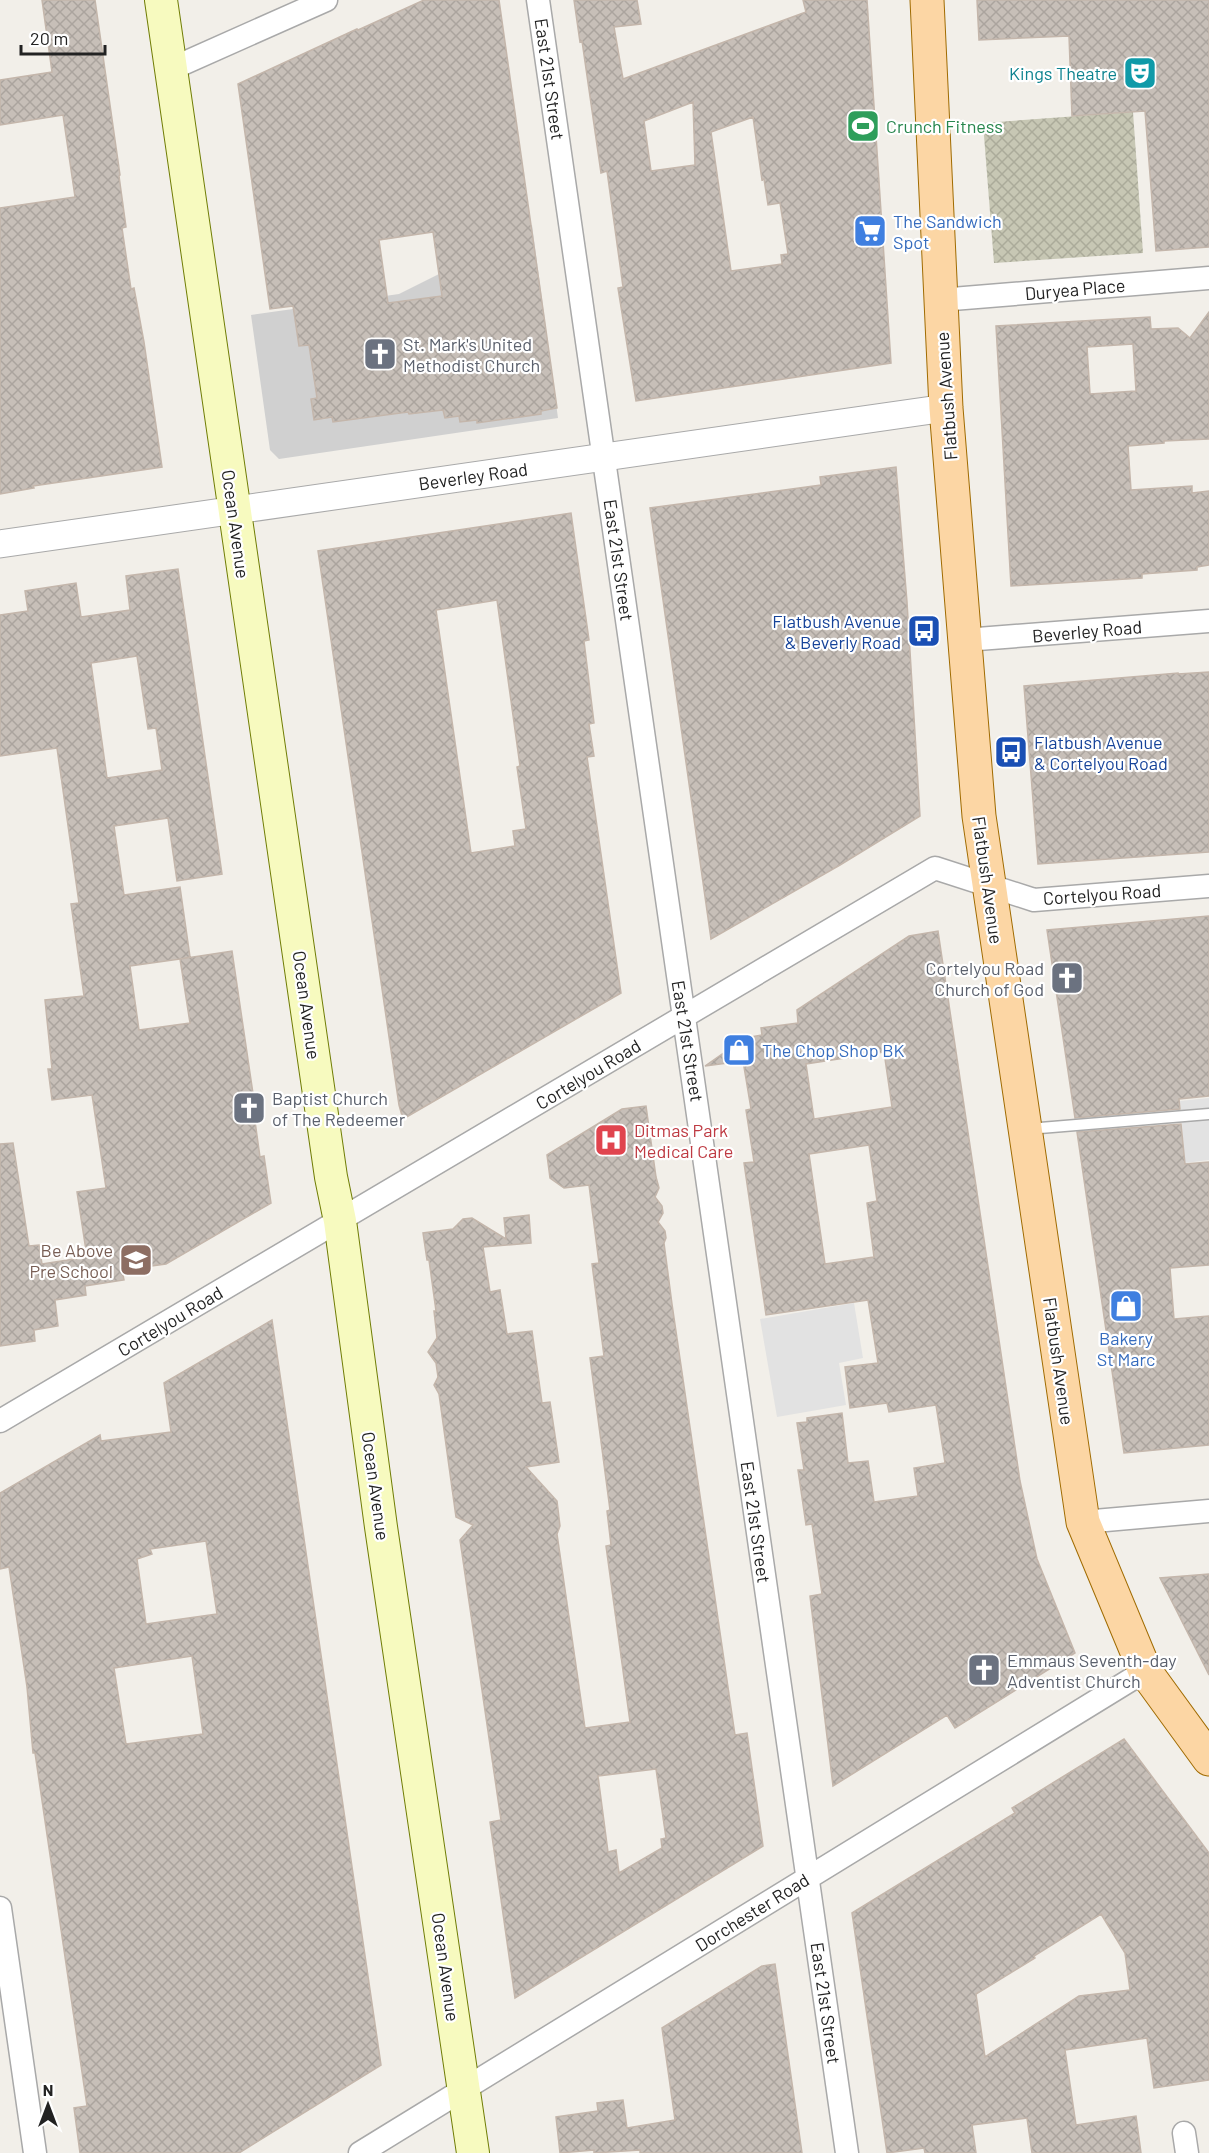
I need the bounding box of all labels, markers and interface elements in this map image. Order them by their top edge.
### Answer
street label: East 21st Street [531,17,569,141]
scale bar [21,18,105,56]
text: 20 m [30,27,68,49]
theatre icon: Kings Theatre [1122,55,1158,91]
place label: Kings Theatre [1009,62,1117,84]
sports icon: Crunch Fitness [845,108,881,144]
place label: Crunch Fitness [886,115,1003,137]
place label: The Sandwich Spot [893,210,1002,253]
supermarket icon: The Sandwich Spot [852,213,888,249]
street label: Duryea Place [1024,274,1126,304]
street label: Flatbush Avenue [931,331,961,461]
place label: St. Mark's United Methodist Church [403,333,540,376]
church icon: St. Mark's United Methodist Church [362,336,398,372]
street label: Beverley Road [417,457,529,495]
street label: Ocean Avenue [217,468,255,580]
street label: East 21st Street [600,498,638,622]
place label: Flatbush Avenue & Beverly Road [772,610,901,653]
bus stop icon: Flatbush Avenue & Beverly Road [906,613,942,649]
street label: Beverley Road [1031,615,1143,647]
place label: Flatbush Avenue & Cortelyou Road [1034,731,1168,774]
bus stop icon: Flatbush Avenue & Cortelyou Road [993,734,1029,770]
street label: Flatbush Avenue [968,815,1008,945]
street label: Cortelyou Road [1042,879,1162,909]
street label: Ocean Avenue [288,949,326,1061]
place label: Cortelyou Road Church of God [926,957,1044,1000]
church icon: Cortelyou Road Church of God [1049,960,1085,996]
street label: East 21st Street [668,979,708,1103]
shop icon: The Chop Shop BK [721,1032,757,1068]
street label: Cortelyou Road [532,1034,644,1114]
place label: The Chop Shop BK [762,1039,905,1061]
place label: Baptist Church of The Redeemer [272,1087,406,1130]
church icon: Baptist Church of The Redeemer [231,1090,267,1126]
place label: Ditmas Park Medical Care [634,1119,733,1162]
hospital icon: Ditmas Park Medical Care [593,1122,629,1158]
place label: Be Above Pre School [29,1239,113,1282]
school or university icon: Be Above Pre School [118,1242,154,1278]
street label: Cortelyou Road [114,1281,226,1361]
shop icon: Bakery St Marc [1108,1288,1144,1324]
street label: Flatbush Avenue [1039,1296,1079,1426]
place label: Bakery St Marc [1097,1327,1155,1370]
street label: Ocean Avenue [357,1430,395,1542]
street label: East 21st Street [737,1460,775,1584]
place label: Emmaus Seventh-day Adventist Church [1007,1649,1177,1692]
church icon: Emmaus Seventh-day Adventist Church [966,1652,1002,1688]
street label: Dorchester Road [691,1868,813,1956]
street label: Ocean Avenue [427,1911,465,2023]
street label: East 21st Street [807,1941,845,2065]
north arrow [18,2075,78,2135]
text: N [43,2080,53,2099]

